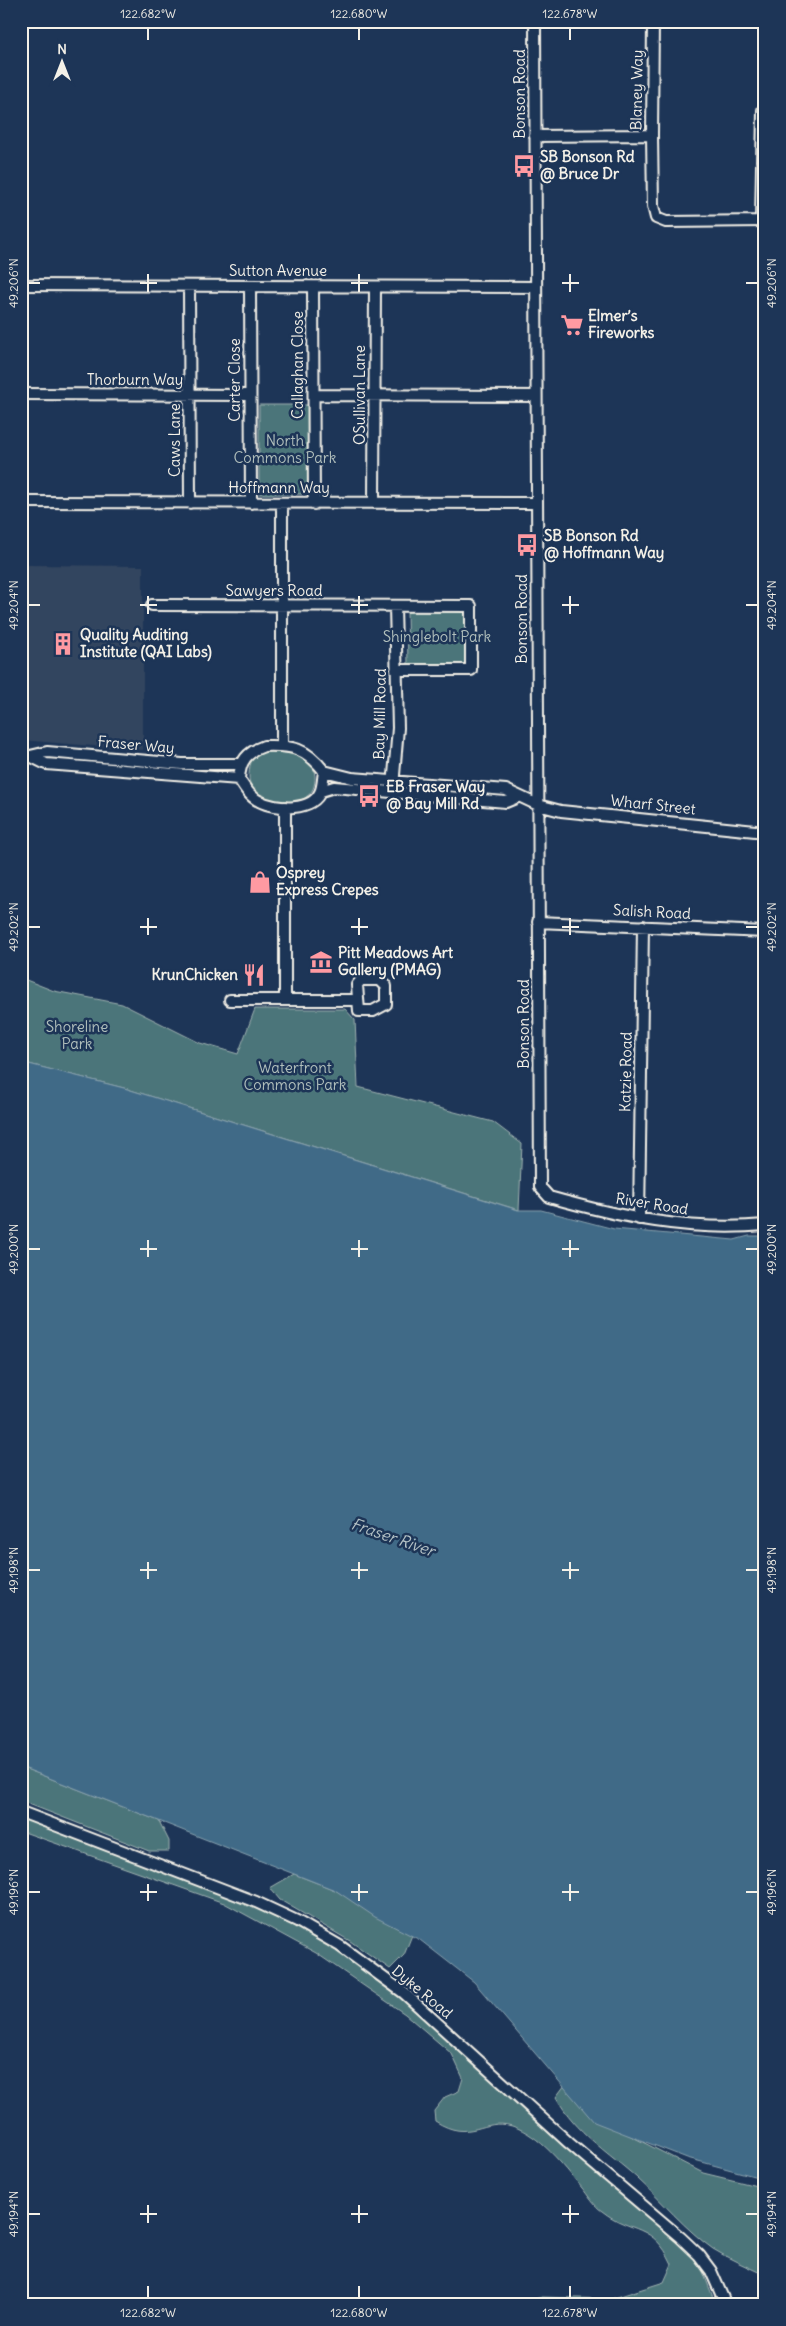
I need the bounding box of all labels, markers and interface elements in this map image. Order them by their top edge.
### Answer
text: 122.682°W [120,6,176,21]
text: 122.680°W [330,6,388,21]
text: 122.678°W [542,6,598,21]
north arrow [38,38,88,88]
text: N [57,40,67,58]
street label: Bonson Road [510,49,529,139]
street label: Blaney Way [626,49,647,131]
place label: SB Bonson Rd @ Bruce Dr [540,147,635,184]
bus stop icon: SB Bonson Rd @ Bruce Dr [511,153,537,179]
text: 49.206°N [6,258,21,308]
text: 49.206°N [764,258,779,308]
street label: Sutton Avenue [229,261,327,280]
place label: Elmer’s Fireworks [588,306,655,342]
street label: Callaghan Close [288,311,307,419]
supermarket icon: Elmer’s Fireworks [559,312,585,338]
street label: Carter Close [225,338,244,422]
street label: OSullivan Lane [350,345,369,445]
street label: Thorburn Way [87,370,183,389]
street label: Caws Lane [165,403,184,477]
park label: North Commons Park [234,431,337,467]
street label: Hoffmann Way [228,478,330,497]
place label: SB Bonson Rd @ Hoffmann Way [544,526,664,563]
bus stop icon: SB Bonson Rd @ Hoffmann Way [514,532,540,558]
street label: Bonson Road [512,574,531,664]
text: 49.204°N [6,580,21,630]
text: 49.204°N [764,580,779,630]
street label: Sawyers Road [226,581,323,600]
place label: Quality Auditing Institute (QAI Labs) [80,625,212,662]
park label: Shinglebolt Park [383,627,492,646]
building icon: Quality Auditing Institute (QAI Labs) [50,631,76,657]
street label: Bay Mill Road [369,668,390,760]
street label: Fraser Way [97,732,175,757]
place label: EB Fraser Way @ Bay Mill Rd [386,777,485,814]
bus stop icon: EB Fraser Way @ Bay Mill Rd [356,783,382,809]
street label: Wharf Street [610,791,697,818]
place label: Osprey Express Crepes [276,863,379,900]
shop icon: Osprey Express Crepes [247,869,273,895]
street label: Salish Road [613,900,692,923]
text: 49.202°N [6,902,21,952]
text: 49.202°N [764,902,779,952]
place label: Pitt Meadows Art Gallery (PMAG) [338,943,454,980]
museum icon: Pitt Meadows Art Gallery (PMAG) [308,949,334,975]
restaurant icon: KrunChicken [241,962,267,988]
place label: KrunChicken [151,965,238,984]
street label: Bonson Road [514,979,533,1069]
park label: Shoreline Park [46,1017,108,1053]
street label: Katzie Road [615,1032,636,1112]
park label: Waterfront Commons Park [244,1058,347,1094]
street label: River Road [614,1188,690,1219]
text: 49.200°N [6,1224,21,1274]
text: 49.200°N [764,1224,779,1274]
water label: Fraser River [349,1513,440,1561]
text: 49.198°N [6,1547,21,1593]
text: 49.198°N [764,1547,779,1593]
text: 49.196°N [6,1869,21,1915]
text: 49.196°N [764,1869,779,1915]
street label: Dyke Road [388,1961,457,2023]
text: 49.194°N [6,2191,21,2237]
text: 49.194°N [764,2191,779,2237]
text: 122.682°W [120,2305,176,2320]
text: 122.680°W [330,2305,388,2320]
text: 122.678°W [542,2305,598,2320]

